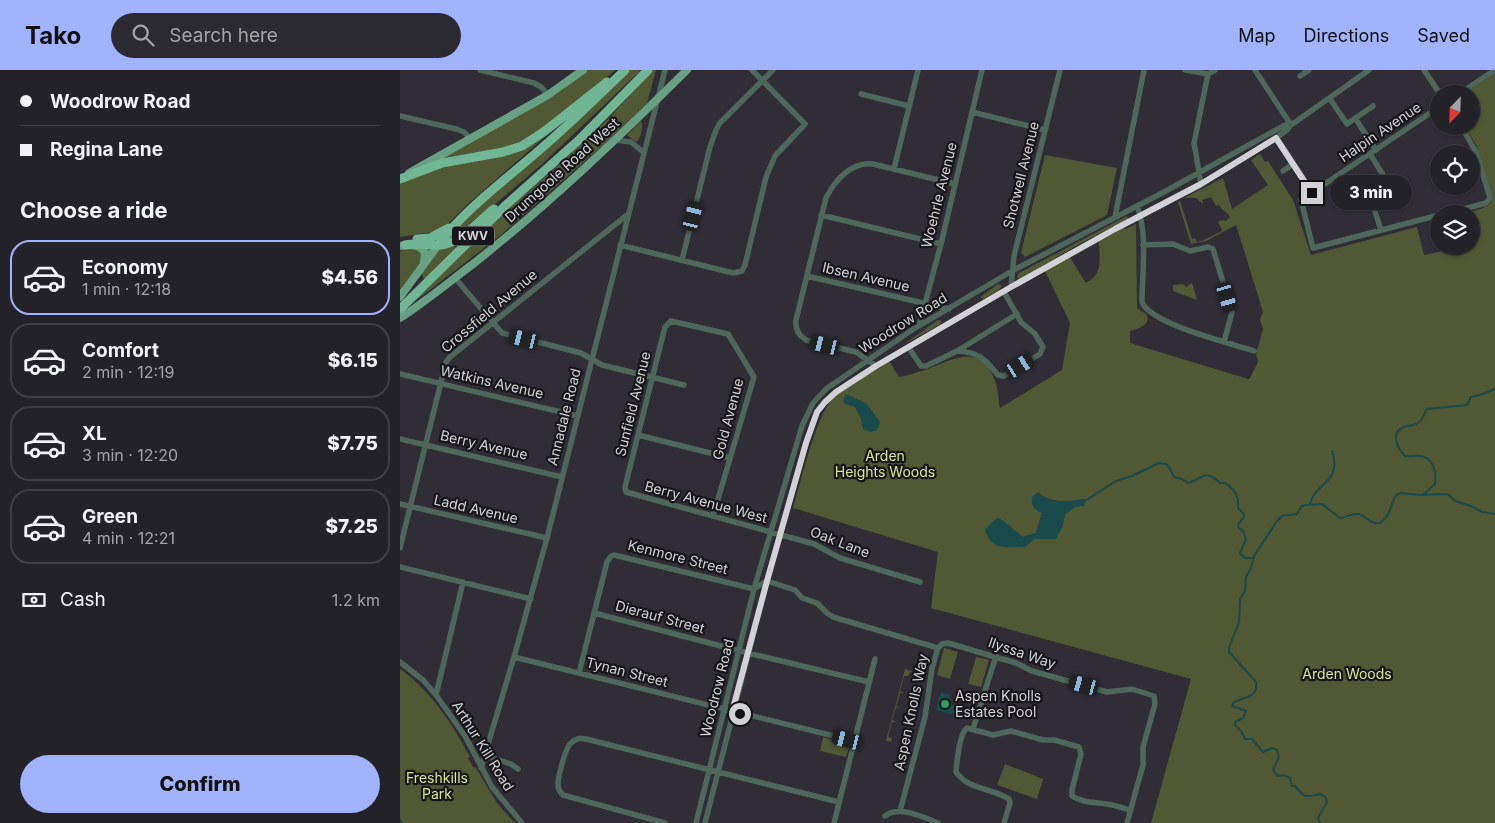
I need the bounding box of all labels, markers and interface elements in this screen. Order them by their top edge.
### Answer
search box [111,13,461,58]
text: Tako [25,21,81,50]
icon: search [129,21,157,49]
text: Search here [169,24,278,47]
text: Map [1238,25,1276,46]
text: Directions [1304,25,1389,46]
text: Saved [1417,25,1470,46]
north arrow [1430,85,1480,135]
map controls [1430,85,1480,255]
text: Woodrow Road [50,90,190,113]
street label: Halpin Avenue [1336,98,1424,165]
street label: Drumgoole Road West [501,114,623,225]
street label: Shotwell Avenue [999,120,1042,230]
text: Regina Lane [50,138,163,161]
street label: Woehrle Avenue [917,140,960,249]
button: locate [1430,145,1480,195]
callout: 3 min [1330,176,1412,210]
route end [1301,182,1323,204]
text: 3 min [1349,182,1393,202]
text: Choose a ride [20,197,168,223]
car [682,200,703,232]
button: layers [1430,205,1480,255]
road number: KWV [452,227,494,246]
icon: car [22,255,67,300]
text: Economy [82,256,168,279]
street label: Ibsen Avenue [821,258,912,295]
street label: Crossfield Avenue [437,265,540,356]
text: $4.56 [321,266,378,289]
text: 1 min · 12:18 [82,279,171,299]
car [1215,280,1238,314]
street label: Woodrow Road [855,289,950,356]
car [507,328,540,350]
car [808,334,841,356]
icon: car [22,338,67,383]
text: Comfort [82,339,159,362]
text: $6.15 [328,349,378,372]
street label: Sunfield Avenue [611,350,654,458]
car [1003,352,1036,380]
street label: Watkins Avenue [439,361,545,402]
text: 2 min · 12:19 [82,362,175,382]
street label: Annadale Road [543,366,584,467]
street label: Gold Avenue [708,376,747,462]
icon: car [22,421,67,466]
text: XL [82,422,107,445]
street label: Berry Avenue [439,426,530,463]
text: $7.75 [327,432,378,455]
text: 3 min · 12:20 [82,445,178,465]
park label: Arden Heights Woods [835,447,935,480]
street label: Berry Avenue West [643,477,770,526]
street label: Ladd Avenue [432,491,520,526]
icon: car [22,504,67,549]
text: Green [82,505,138,528]
text: $7.25 [325,515,378,538]
street label: Oak Lane [808,522,872,561]
text: 4 min · 12:21 [82,528,175,548]
street label: Kenmore Street [626,536,730,577]
icon: cash [20,586,48,614]
text: Cash [60,588,106,611]
text: 1.2 km [332,590,380,610]
street label: Dierauf Street [614,596,707,637]
street label: Ilyssa Way [986,633,1058,672]
street label: Woodrow Road [696,637,737,739]
street label: Aspen Knolls Way [890,652,931,772]
street label: Tynan Street [584,653,670,690]
park label: Arden Woods [1302,665,1392,682]
car [1067,674,1100,696]
place label: Aspen Knolls Estates Pool [955,687,1041,720]
street label: Arthur Kill Road [449,698,518,794]
marker: Aspen Knolls Estates Pool [939,698,951,710]
route start [729,703,751,725]
car [830,729,863,751]
button: Confirm [20,755,380,813]
park label: Freshkills Park [406,769,468,802]

